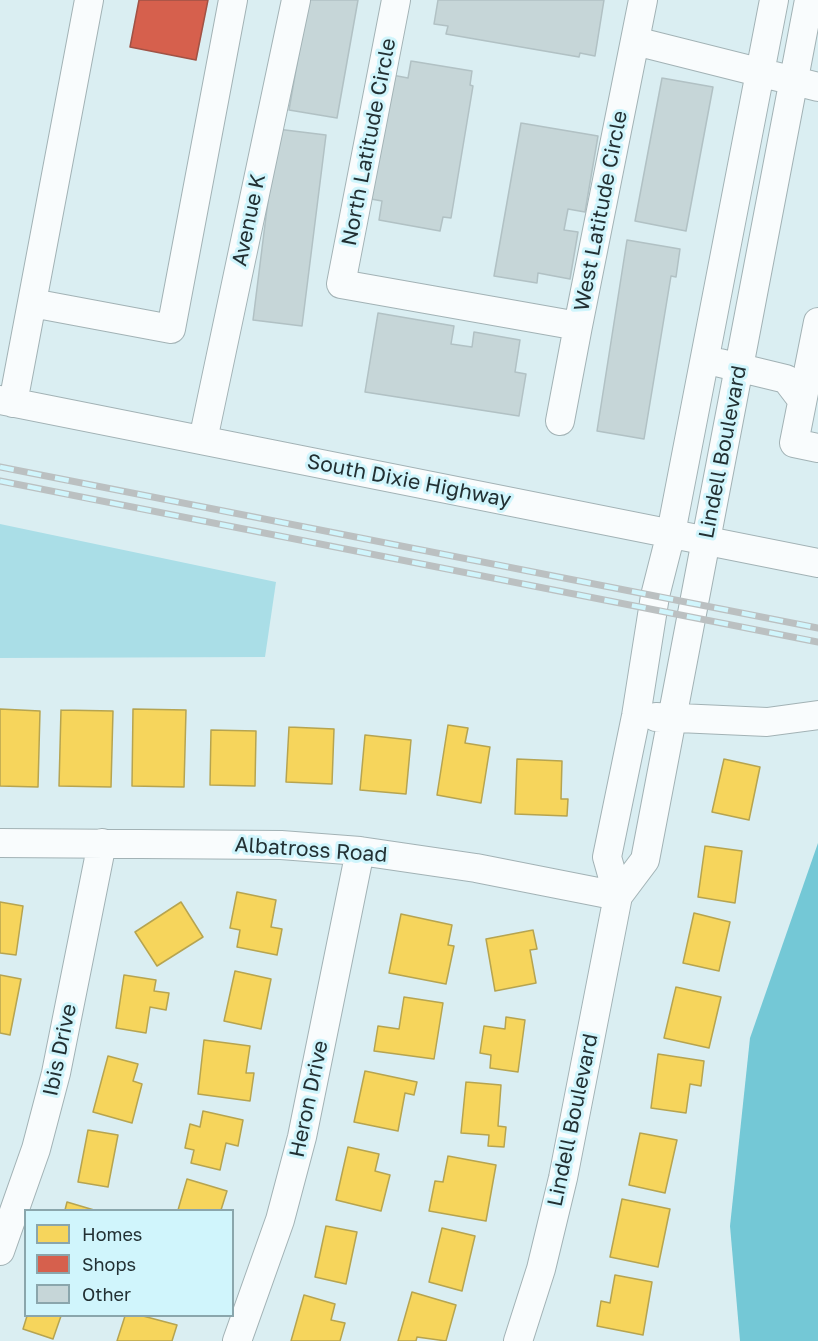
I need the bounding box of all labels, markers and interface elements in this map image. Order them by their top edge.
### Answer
street label: North Latitude Circle [336,36,402,248]
street label: West Latitude Circle [569,109,633,313]
street label: Avenue K [227,171,271,269]
street label: Lindell Boulevard [694,363,752,541]
street label: South Dixie Highway [305,449,513,513]
street label: Albatross Road [234,832,388,868]
street label: Ibis Drive [38,1002,82,1098]
street label: Lindell Boulevard [542,1031,604,1209]
street label: Heron Drive [284,1038,334,1160]
legend [24,1209,234,1317]
text: Homes [82,1223,142,1245]
text: Shops [82,1253,136,1275]
text: Other [82,1283,131,1305]

